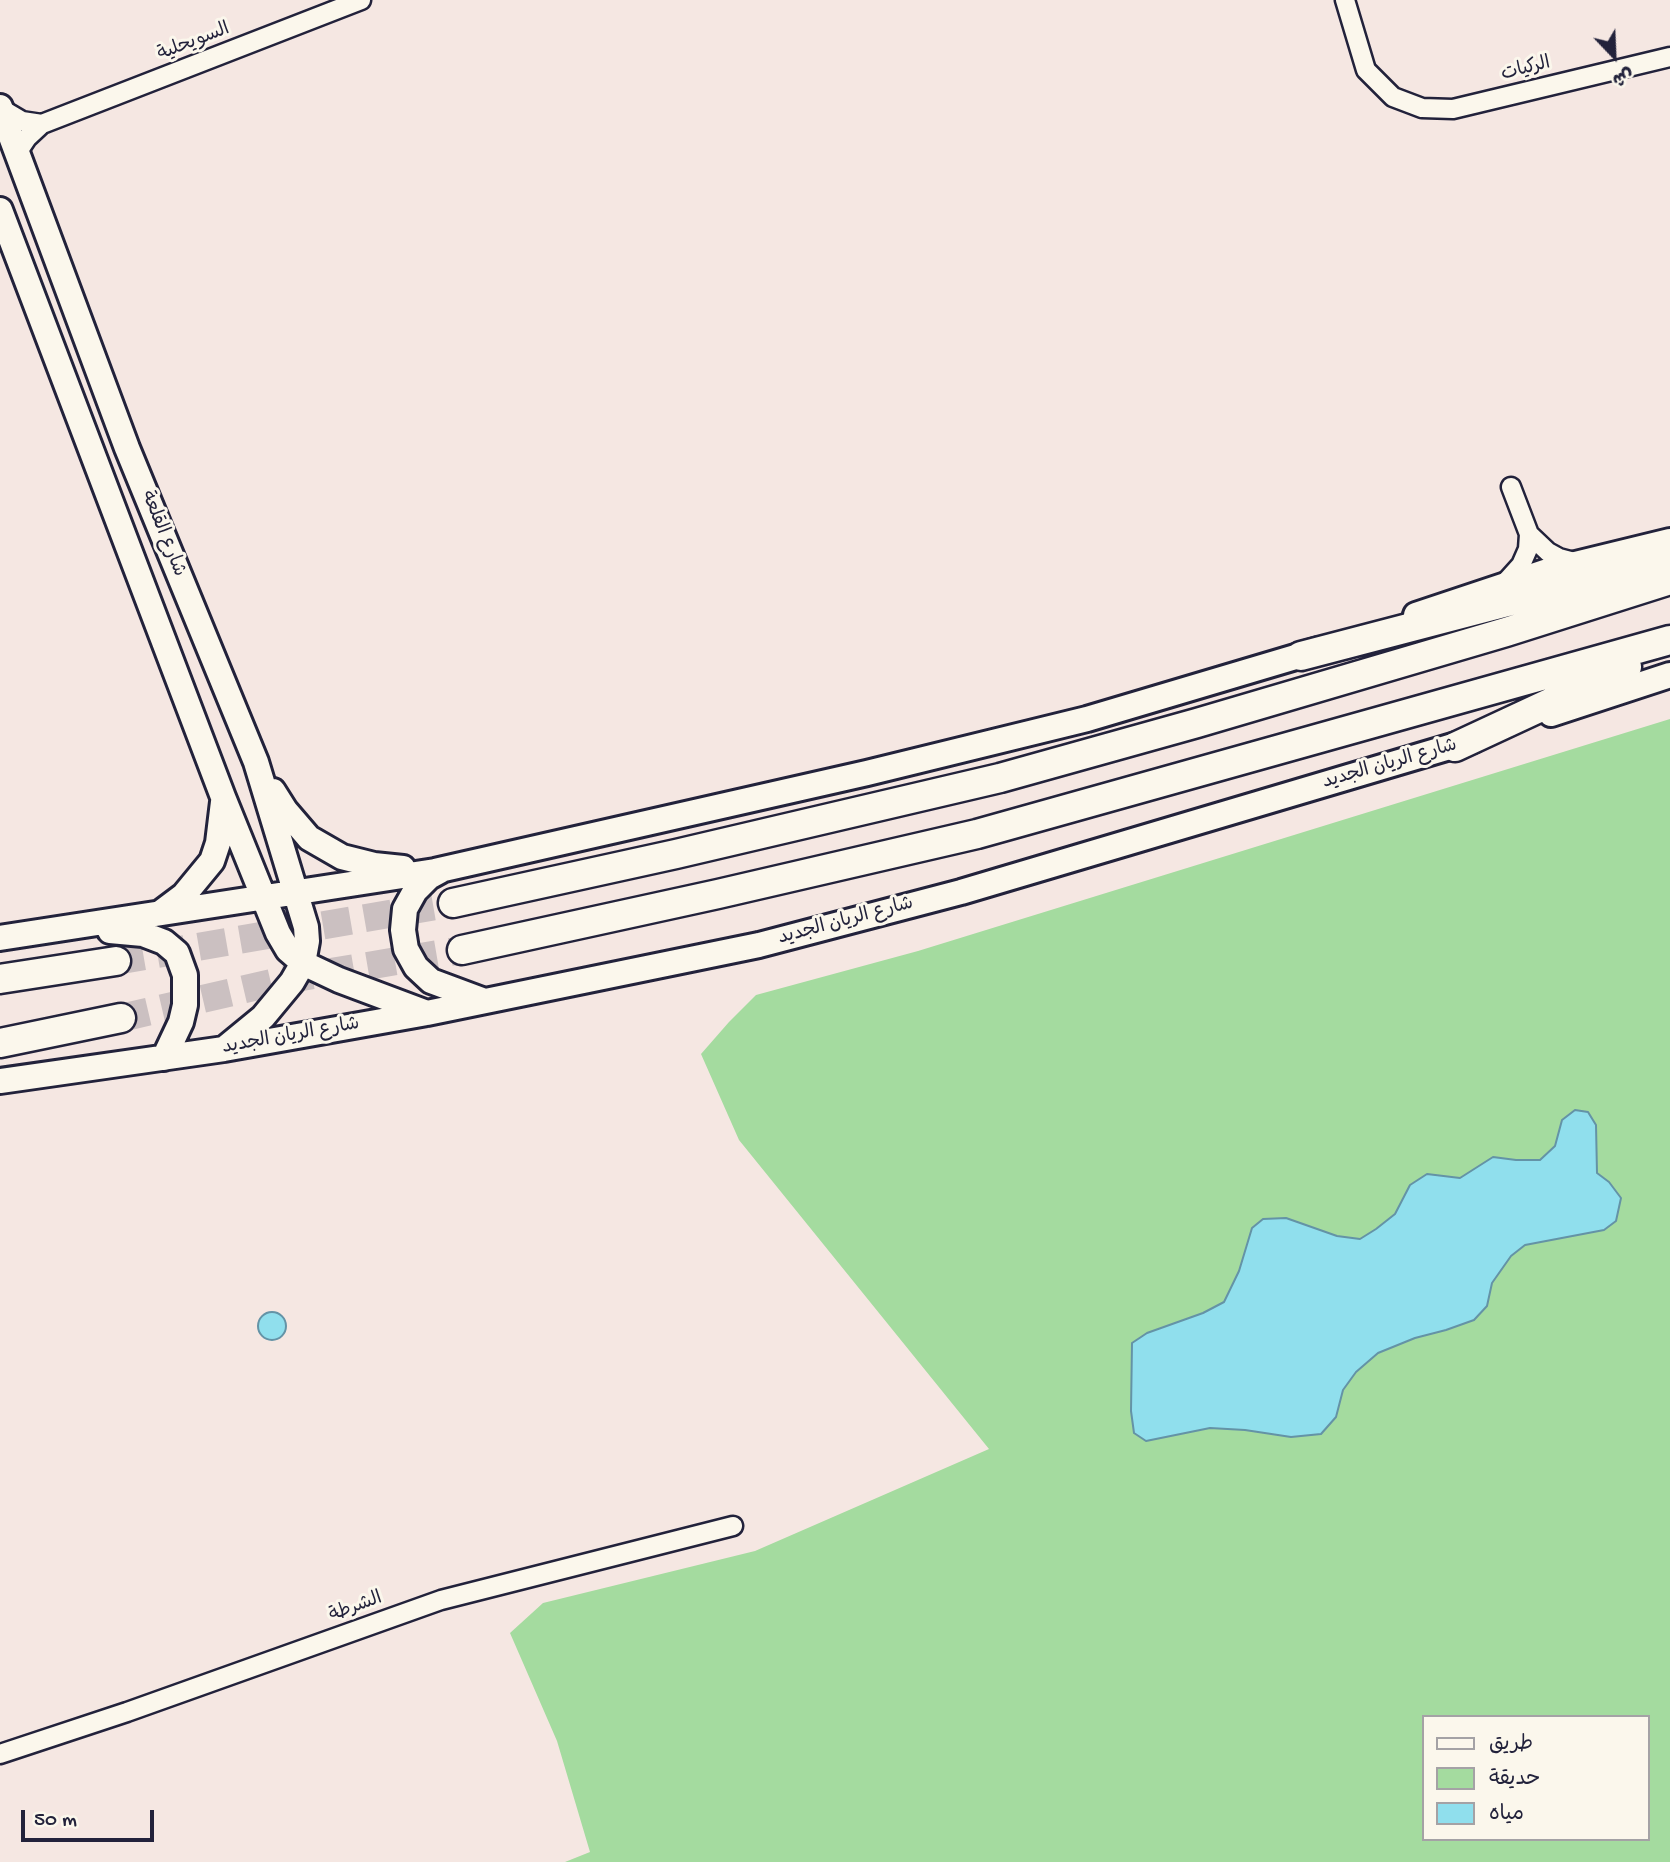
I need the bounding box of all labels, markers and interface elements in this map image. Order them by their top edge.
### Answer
street label: السويحلية [155,19,233,67]
north arrow [1579,21,1649,91]
street label: الركيات [1499,53,1553,87]
text: ش [1608,61,1637,90]
street label: شارع القلعة [134,488,190,580]
street label: شارع الريان الجديد [1320,735,1460,795]
street label: شارع الريان الجديد [776,893,916,951]
street label: شارع الريان الجديد [221,1014,361,1060]
street label: الشرطة [326,1588,386,1628]
legend [1422,1715,1649,1841]
text: طريق [1489,1733,1533,1758]
text: حديقة [1489,1768,1540,1793]
scale bar [24,1796,158,1840]
text: مياه [1489,1803,1524,1828]
text: 50 m [34,1809,77,1834]

